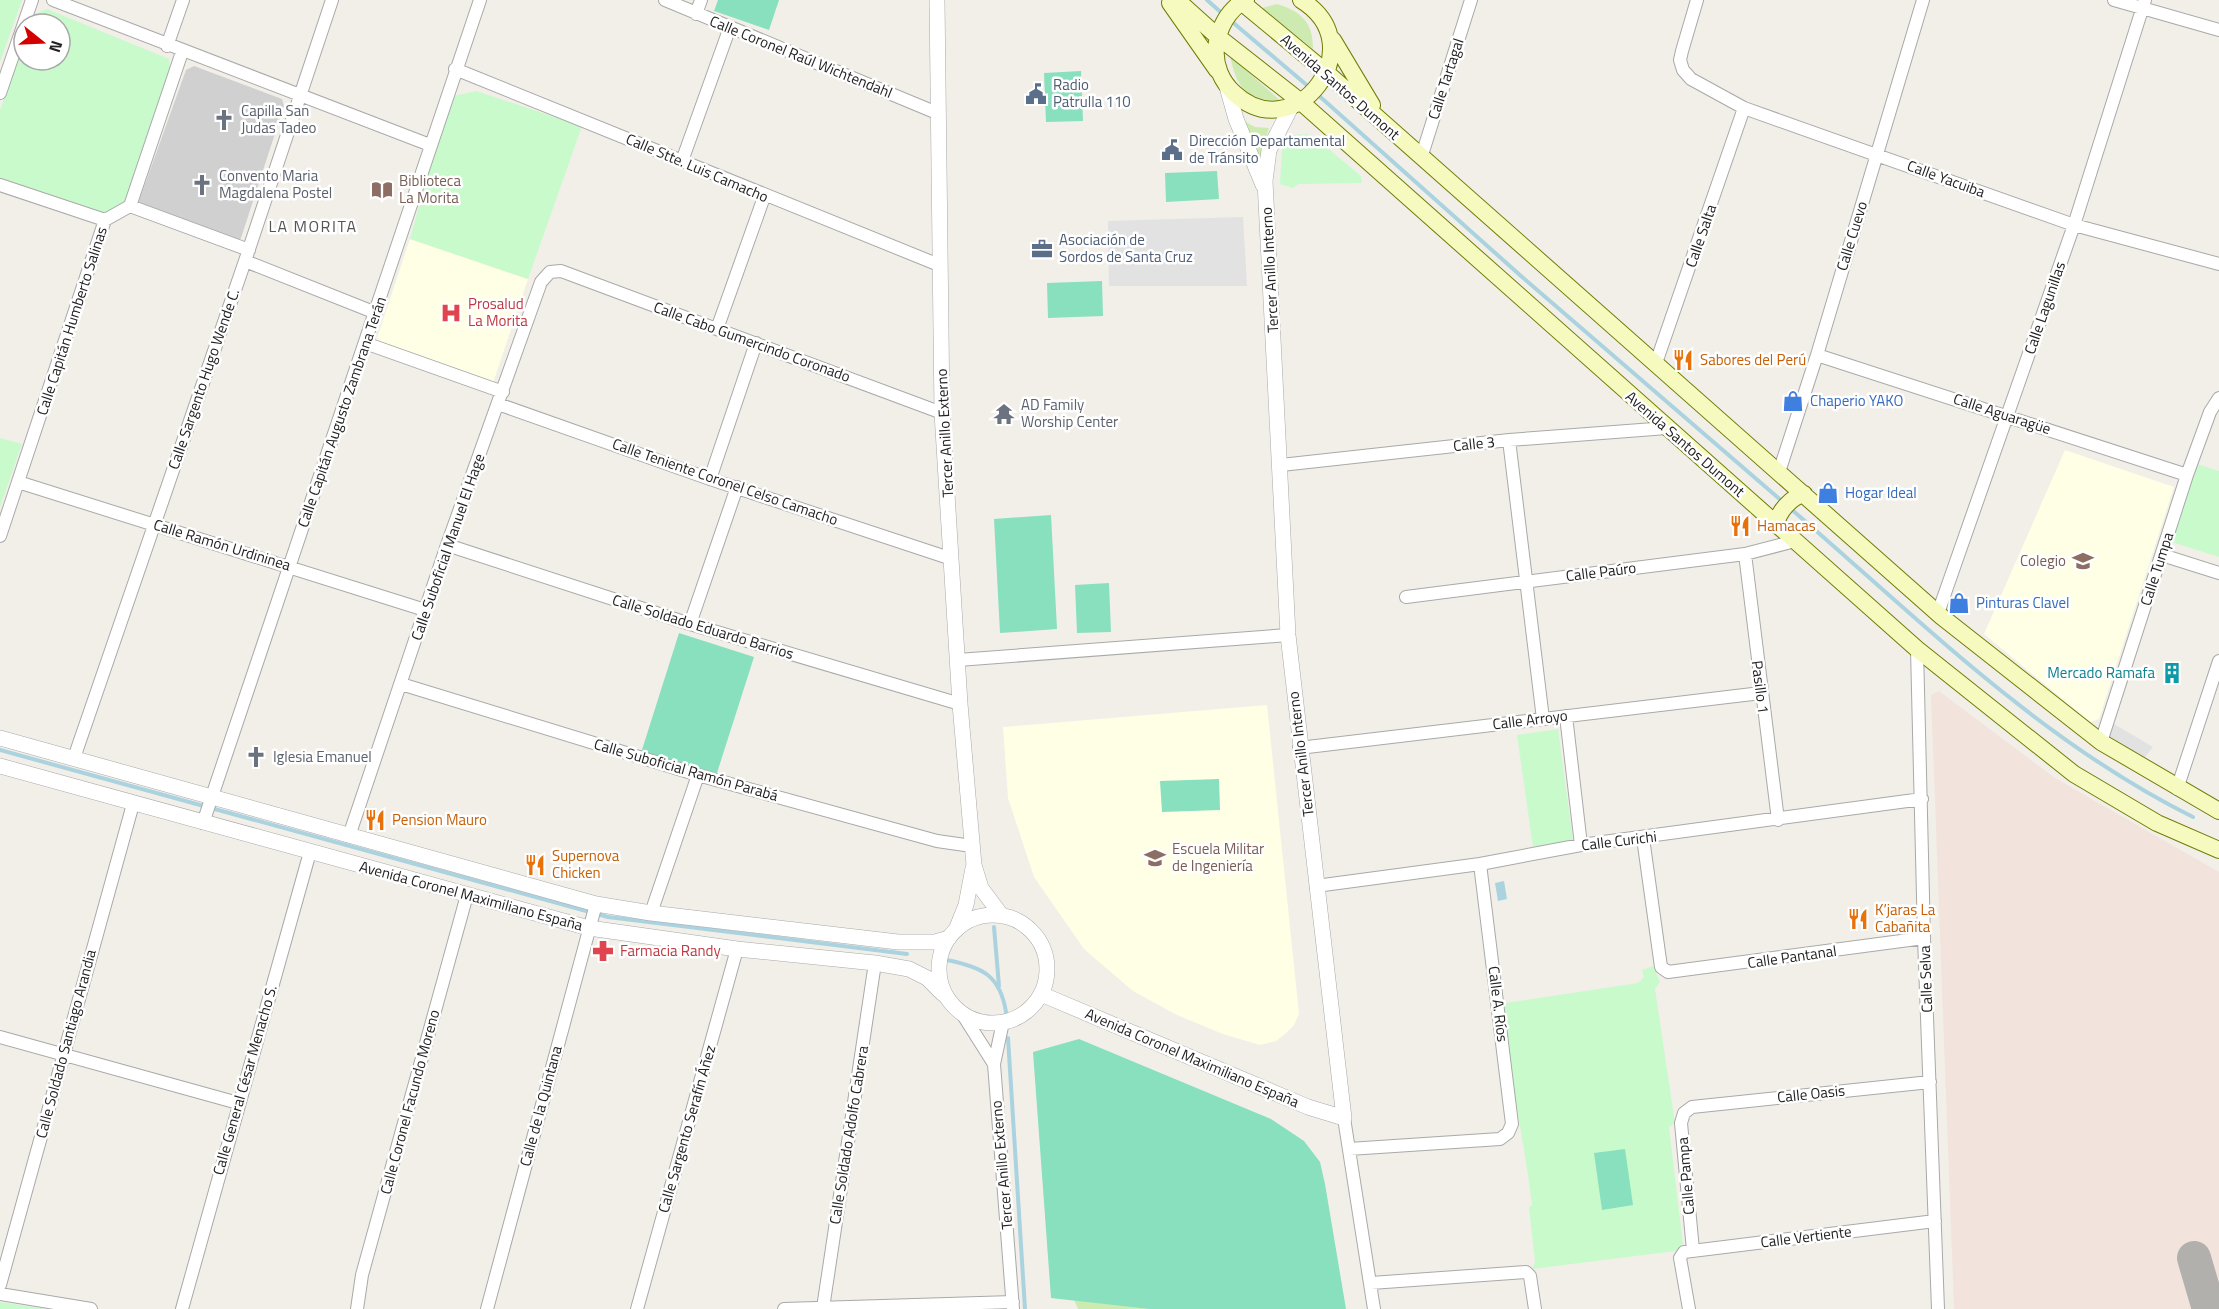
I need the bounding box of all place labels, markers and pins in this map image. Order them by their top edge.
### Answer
place label: Radio Patrulla 110 [1053,73,1131,113]
public building icon: Radio Patrulla 110 [1024,82,1048,106]
place label: Capilla San Judas Tadeo [241,99,317,139]
church icon: Capilla San Judas Tadeo [212,108,236,132]
place label: Dirección Departamental de Tránsito [1189,129,1345,169]
public building icon: Dirección Departamental de Tránsito [1160,138,1184,162]
place label: Convento Maria Magdalena Postel [219,164,332,204]
place label: Biblioteca La Morita [399,169,461,209]
church icon: Convento Maria Magdalena Postel [190,173,214,197]
library icon: Biblioteca La Morita [370,178,394,202]
place label: Asociación de Sordos de Santa Cruz [1059,228,1193,268]
office icon: Asociación de Sordos de Santa Cruz [1030,237,1054,261]
place label: Prosalud La Morita [468,292,528,332]
hospital icon: Prosalud La Morita [439,301,463,325]
restaurant icon: Sabores del Perú [1671,348,1695,372]
place label: Sabores del Perú [1700,348,1806,371]
shop icon: Chaperio YAKO [1781,389,1805,413]
place label: Chaperio YAKO [1810,389,1903,412]
place label: AD Family Worship Center [1021,393,1118,433]
temple icon: AD Family Worship Center [992,402,1016,426]
shop icon: Hogar Ideal [1816,481,1840,505]
place label: Hogar Ideal [1845,481,1917,504]
restaurant icon: Hamacas [1728,514,1752,538]
place label: Hamacas [1757,514,1816,537]
place label: Colegio [2020,549,2066,572]
school or university icon: Colegio [2071,549,2095,573]
shop icon: Pinturas Clavel [1947,591,1971,615]
place label: Pinturas Clavel [1976,591,2070,614]
place label: Mercado Ramafa [2047,661,2155,684]
building icon: Mercado Ramafa [2160,661,2184,685]
church icon: Iglesia Emanuel [244,745,268,769]
place label: Iglesia Emanuel [273,745,372,768]
restaurant icon: Pension Mauro [363,808,387,832]
place label: Pension Mauro [392,808,487,831]
place label: Escuela Militar de Ingeniería [1172,837,1264,877]
place label: Supernova Chicken [552,844,620,884]
school or university icon: Escuela Militar de Ingeniería [1143,846,1167,870]
restaurant icon: Supernova Chicken [523,853,547,877]
place label: K’jaras La Cabañita [1875,898,1936,938]
restaurant icon: K’jaras La Cabañita [1846,907,1870,931]
pharmacy icon: Farmacia Randy [591,939,615,963]
place label: Farmacia Randy [620,939,721,962]

